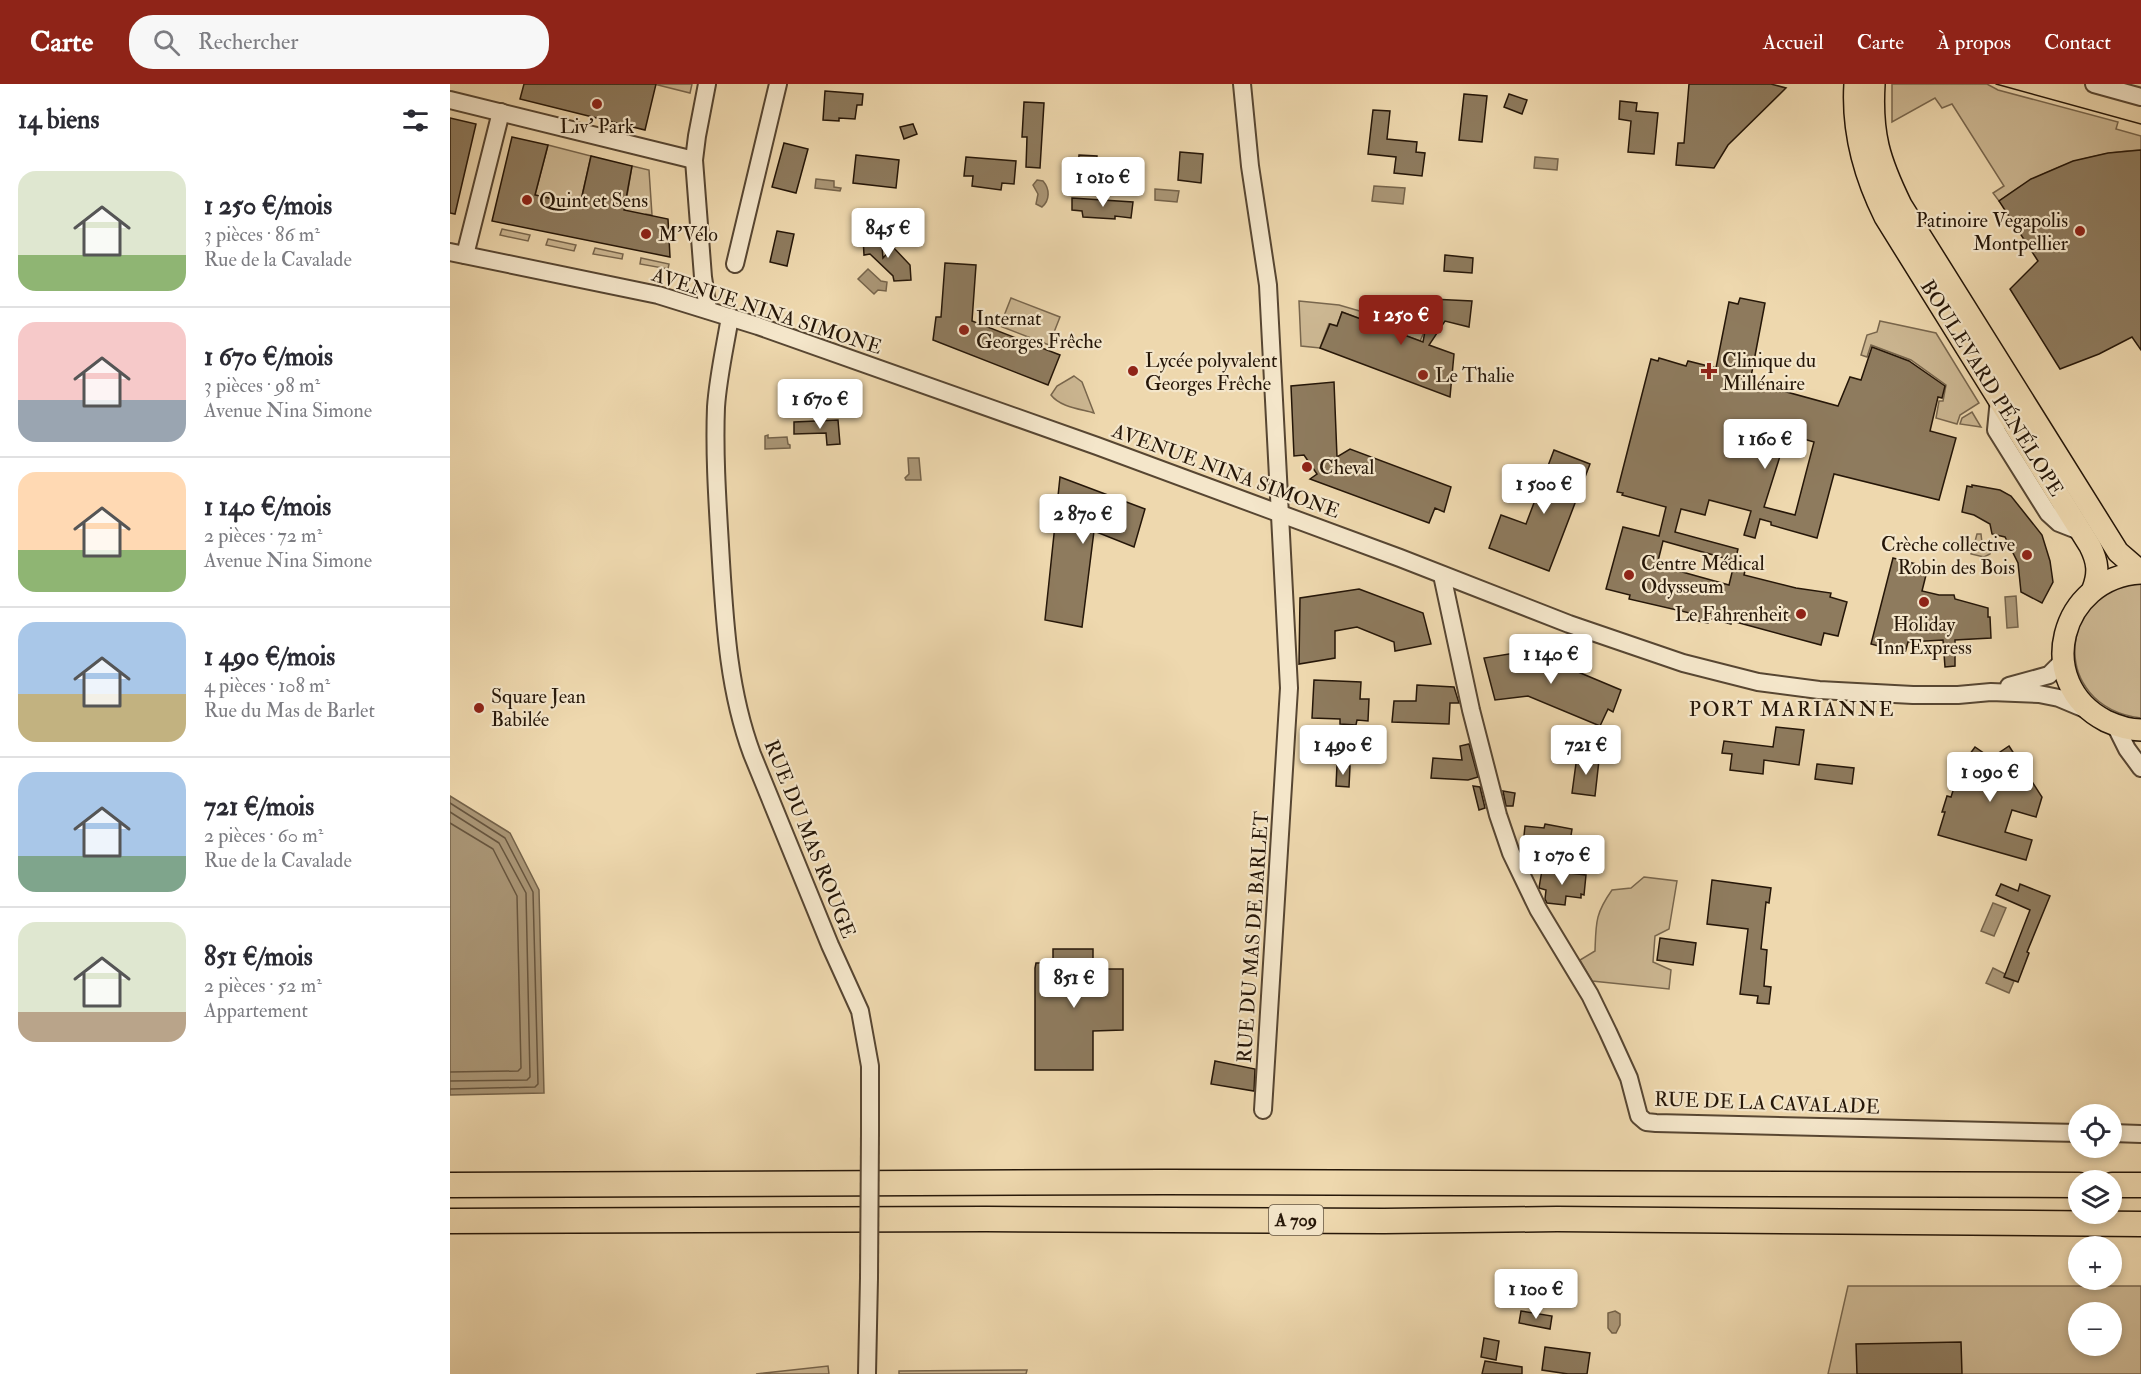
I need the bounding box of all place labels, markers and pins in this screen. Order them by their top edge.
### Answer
marker: Liv' Park [590,97,604,111]
place label: Liv' Park [560,114,635,139]
pin: 1 010 € [1048,157,1158,208]
place label: Quint et Sens [539,188,648,213]
marker: Quint et Sens [520,193,534,207]
pin: 845 € [846,208,930,259]
place label: Patinoire Vegapolis Montpellier [1916,208,2069,257]
place label: M'Vélo [658,222,718,247]
marker: Patinoire Vegapolis Montpellier [2073,224,2087,238]
marker: M'Vélo [639,227,653,241]
pin: 1 250 € [1346,295,1456,346]
place label: Internat Georges Frêche [976,306,1102,354]
marker: Internat Georges Frêche [957,323,971,337]
place label: Lycée polyvalent Georges Frêche [1145,348,1278,396]
place label: Clinique du Millénaire [1722,348,1816,396]
marker: Clinique du Millénaire [1700,362,1718,380]
place label: Le Thalie [1435,363,1514,388]
marker: Lycée polyvalent Georges Frêche [1126,364,1140,378]
marker: Le Thalie [1416,368,1430,382]
pin: 1 670 € [765,379,875,430]
pin: 1 160 € [1710,419,1820,470]
place label: Cheval [1319,455,1374,480]
marker: Cheval [1300,460,1314,474]
pin: 1 500 € [1489,464,1599,515]
pin: 2 870 € [1028,494,1138,545]
place label: Crèche collective Robin des Bois [1881,532,2015,580]
marker: Crèche collective Robin des Bois [2020,548,2034,562]
place label: Centre Médical Odysseum [1641,551,1765,599]
marker: Centre Médical Odysseum [1622,568,1636,582]
marker: Holiday Inn Express [1917,595,1931,609]
place label: Le Fahrenheit [1675,602,1790,627]
marker: Le Fahrenheit [1794,607,1808,621]
place label: Holiday Inn Express [1876,612,1972,661]
pin: 1 140 € [1496,634,1606,685]
place label: Square Jean Babilée [491,684,586,732]
marker: Square Jean Babilée [472,701,486,715]
pin: 1 490 € [1288,725,1398,776]
pin: 721 € [1544,725,1628,776]
pin: 1 090 € [1935,752,2045,803]
pin: 1 070 € [1507,835,1617,886]
pin: 851 € [1032,958,1116,1009]
pin: 1 100 € [1481,1269,1591,1320]

